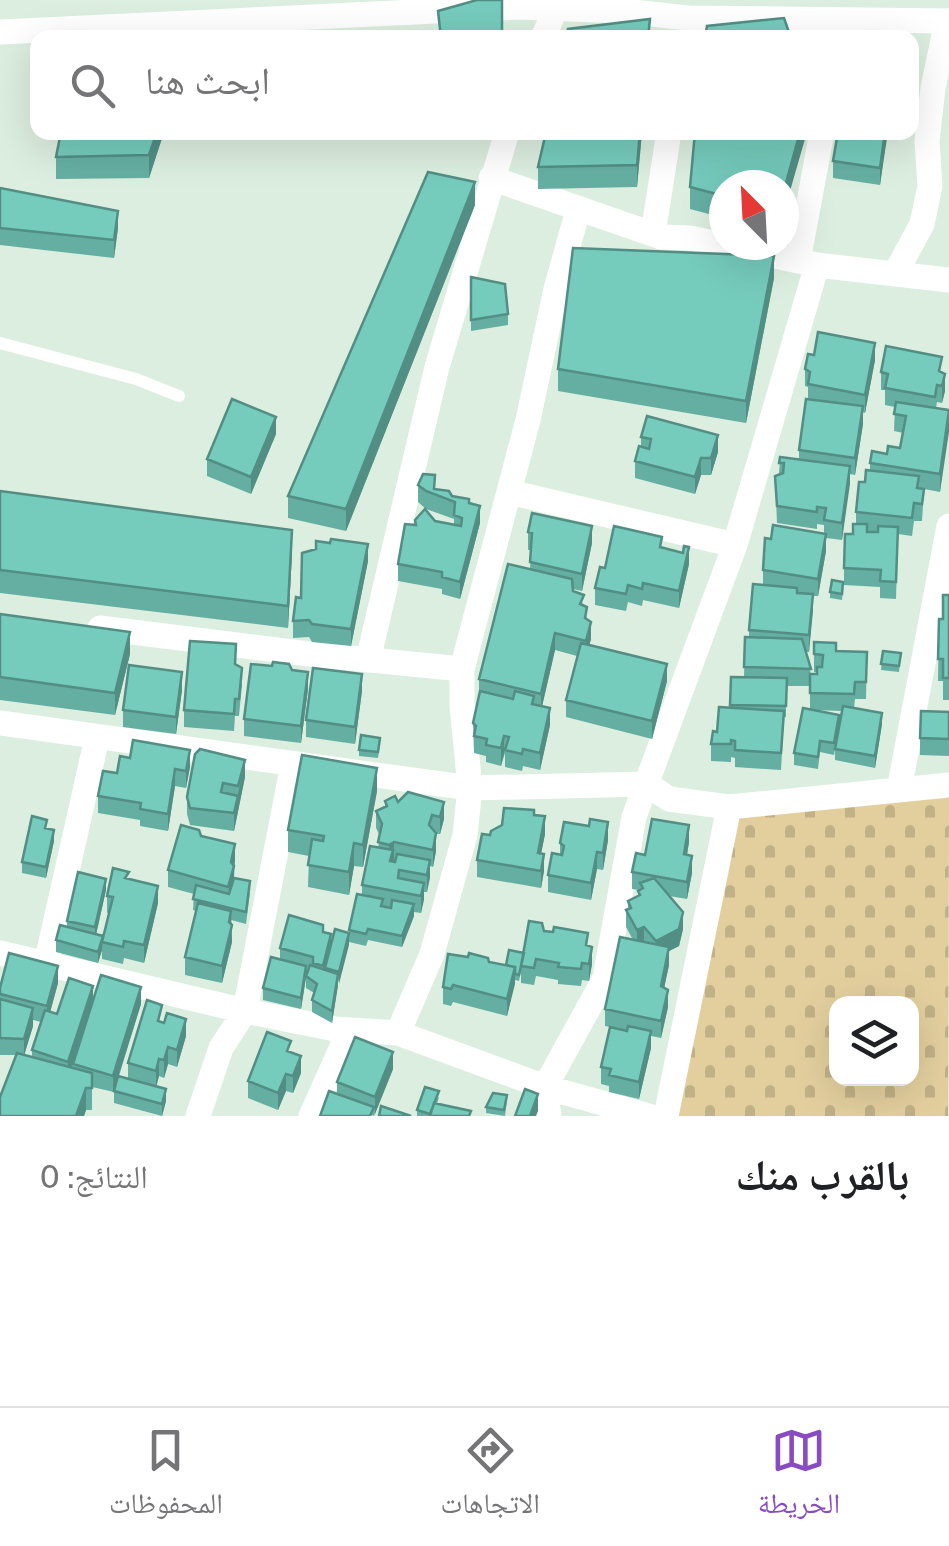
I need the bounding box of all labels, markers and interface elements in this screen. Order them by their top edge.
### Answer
search box [30,30,919,140]
icon: search [65,58,120,113]
text: ابحث هنا [145,58,270,103]
north arrow [709,170,799,260]
map controls [829,996,919,1086]
button: layers [829,996,919,1086]
text: بالقرب منك [736,1150,909,1199]
text: النتائج: 0 [40,1158,148,1195]
tab: المحفوظات [109,1423,223,1531]
tab: الاتجاهات [441,1423,540,1531]
tab: الخريطة [758,1423,840,1531]

